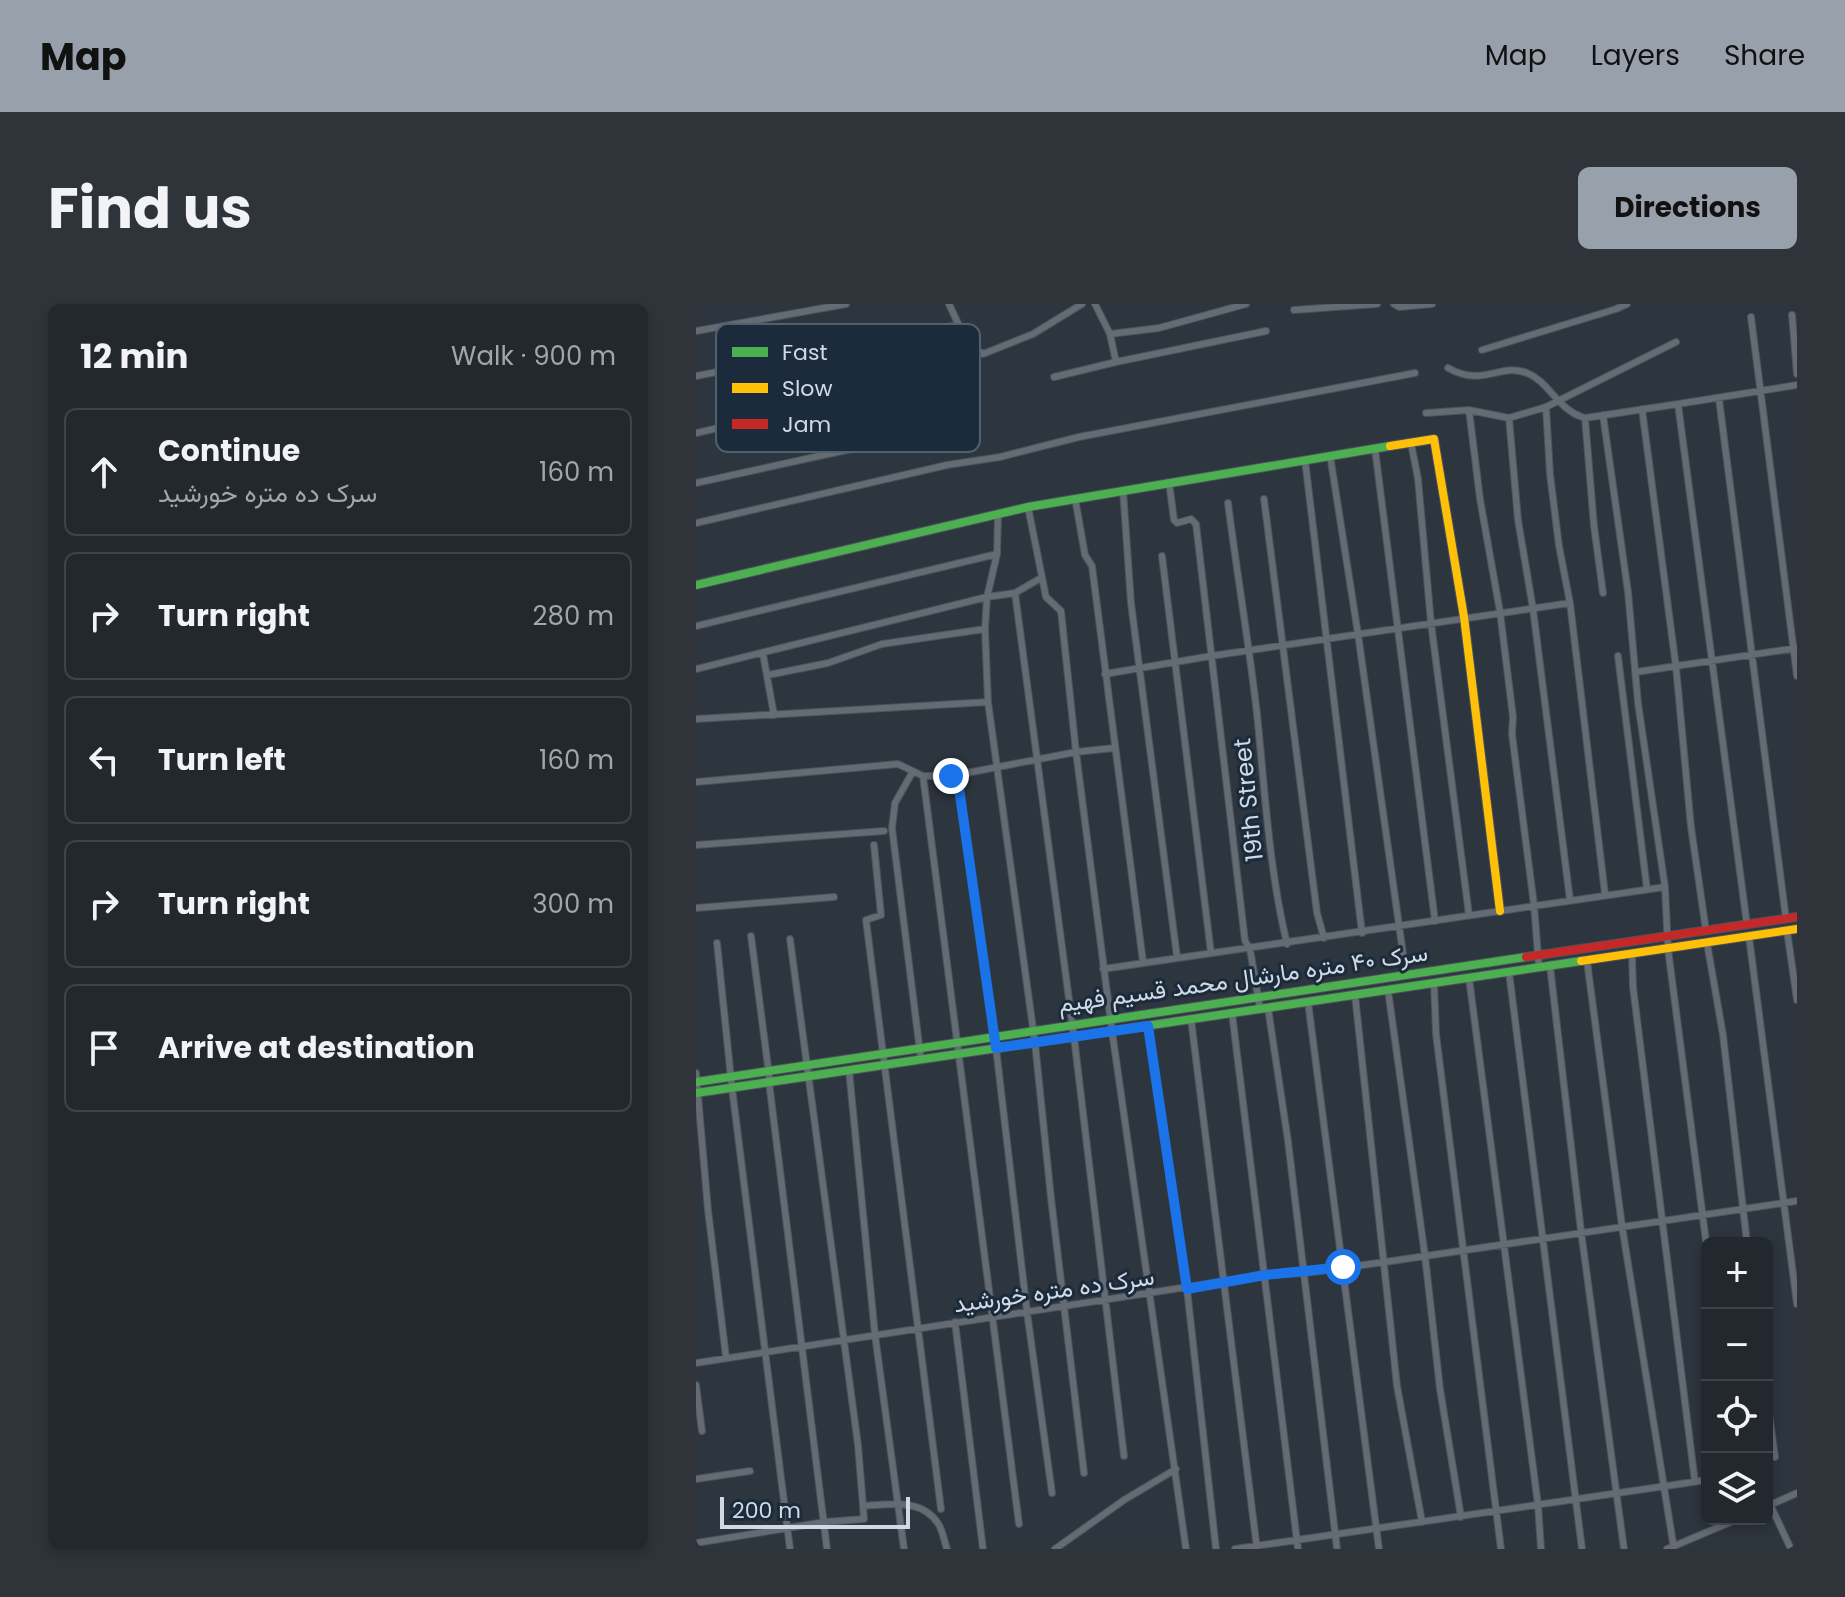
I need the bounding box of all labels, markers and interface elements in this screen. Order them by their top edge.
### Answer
text: Map [40,30,127,83]
text: Map [1485,36,1547,75]
text: Layers [1591,36,1680,75]
text: Share [1724,36,1805,75]
button: Directions [1578,167,1797,249]
text: Find us [48,169,252,248]
legend [716,324,980,452]
text: 12 min [80,332,188,380]
text: Fast [782,337,827,368]
text: Walk · 900 m [451,338,616,374]
text: Slow [782,373,832,404]
text: Jam [782,409,831,440]
text: Continue [158,429,300,472]
icon: ahead [82,450,126,494]
text: 160 m [539,454,614,490]
text: سرک ده متره خورشید [158,475,377,511]
icon: right [82,594,126,638]
text: Turn right [158,594,310,637]
text: 280 m [533,598,614,634]
street label: 19th Street [1225,737,1271,863]
icon: left [82,738,126,782]
text: Turn left [158,738,286,781]
text: 160 m [539,742,614,778]
route end [933,758,969,794]
icon: right [82,882,126,926]
text: Turn right [158,882,310,925]
text: 300 m [532,886,614,922]
street label: سرک ۴۰ متره مارشال محمد قسیم فهیم [1056,936,1430,1020]
icon: arrive [82,1026,126,1070]
text: Arrive at destination [158,1026,475,1069]
map controls [1701,1237,1773,1525]
button: + [1701,1237,1773,1309]
route start [1325,1249,1361,1285]
street label: سرک ده متره خورشید [952,1260,1156,1320]
button: − [1701,1309,1773,1381]
button: locate [1701,1381,1773,1453]
button: layers [1701,1453,1773,1525]
scale bar [720,1493,910,1529]
text: 200 m [732,1495,801,1526]

